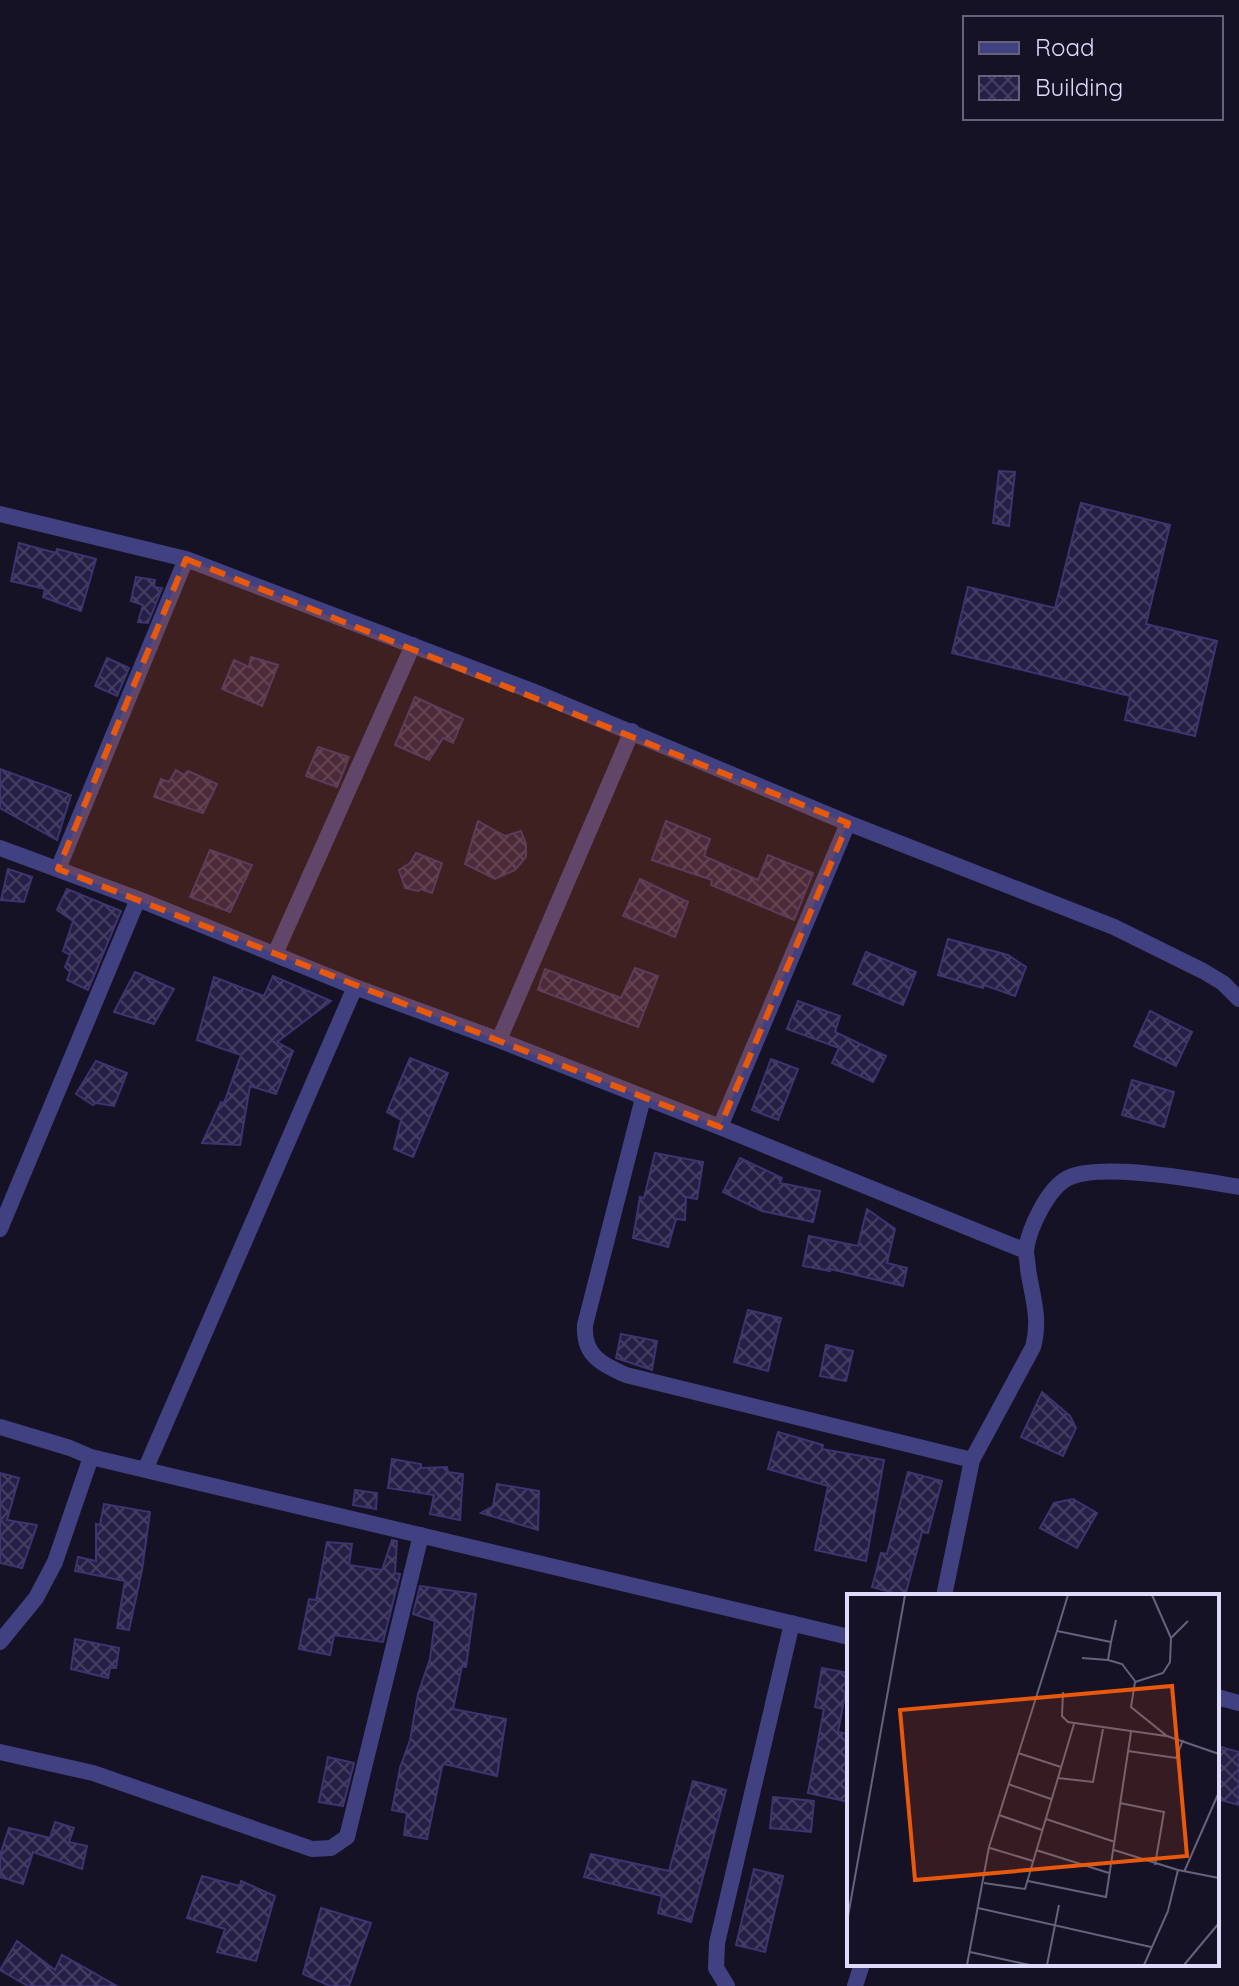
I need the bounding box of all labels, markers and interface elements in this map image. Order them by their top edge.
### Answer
legend [963,16,1223,120]
text: Road [1035,32,1095,62]
text: Building [1035,72,1123,102]
inset map [847,1594,1219,1966]

